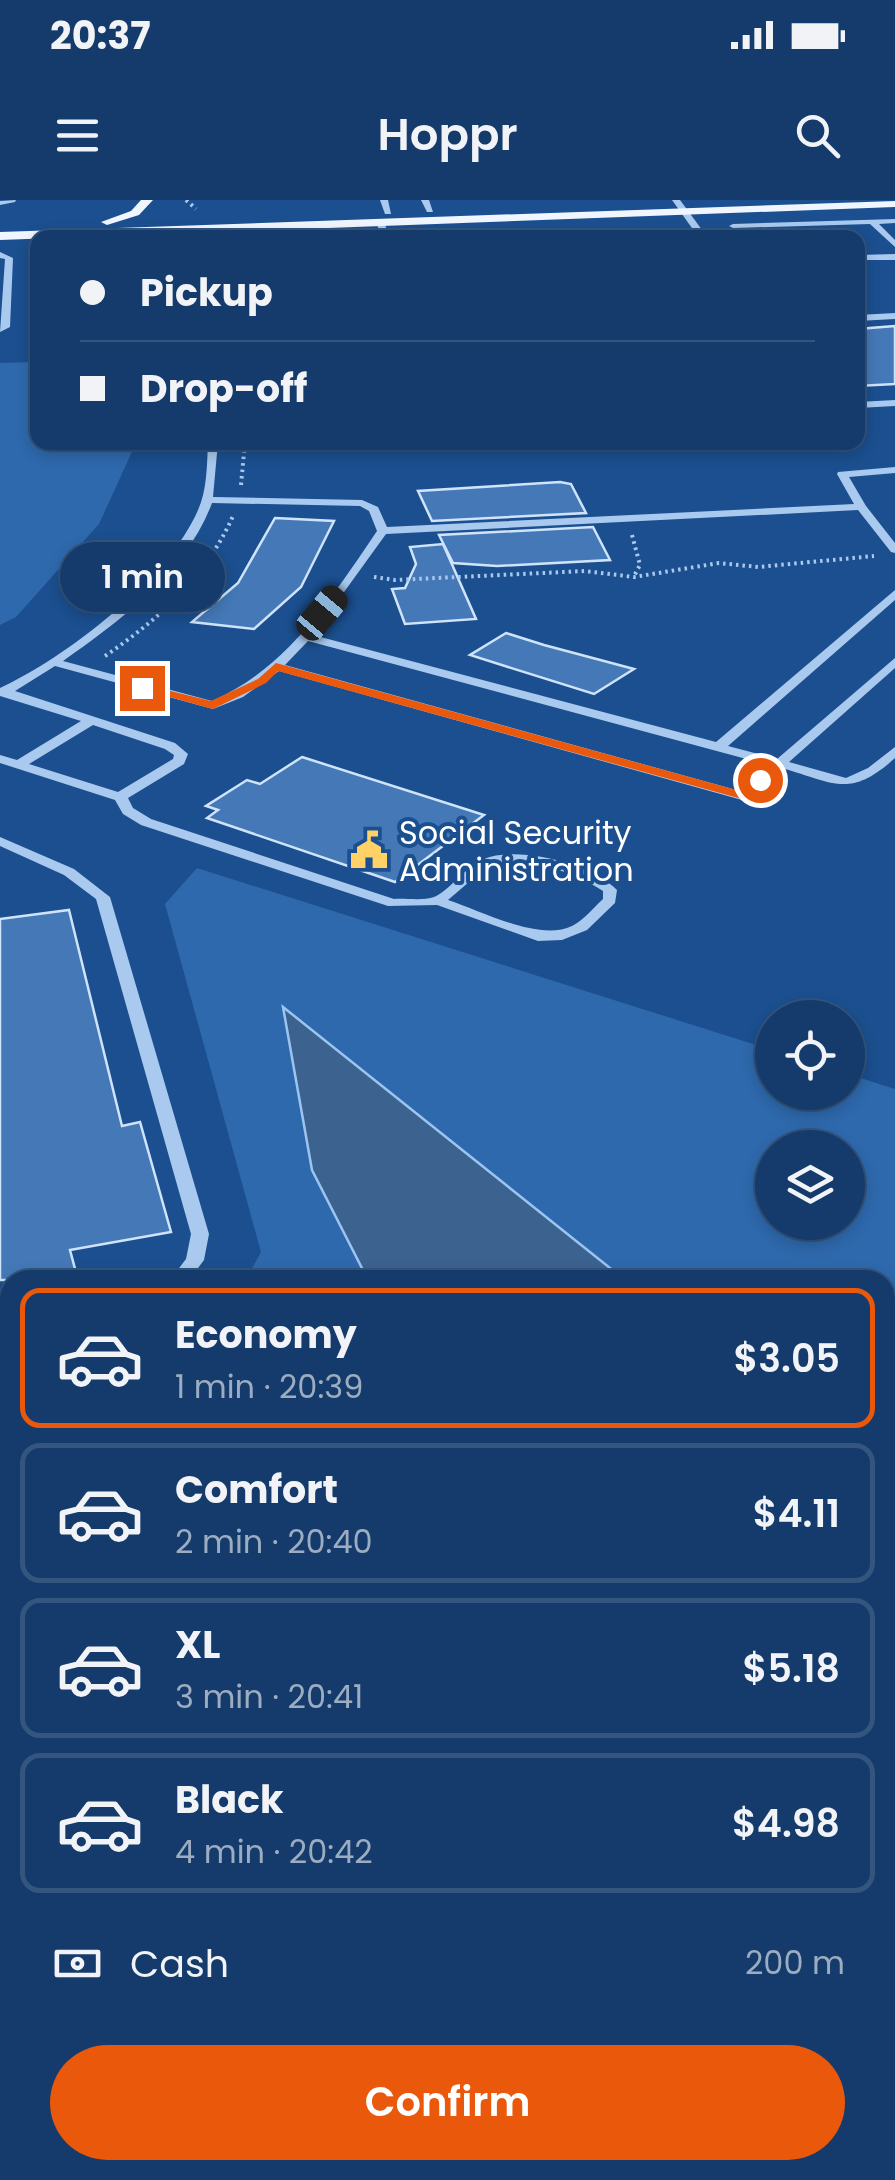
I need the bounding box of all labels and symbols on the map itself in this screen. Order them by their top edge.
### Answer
callout: 1 min [59,543,224,613]
car [291,580,353,646]
route end [120,666,165,711]
route start [738,758,783,803]
place label: Social Security Administration [399,810,634,892]
public building icon: Social Security Administration [348,829,390,871]

